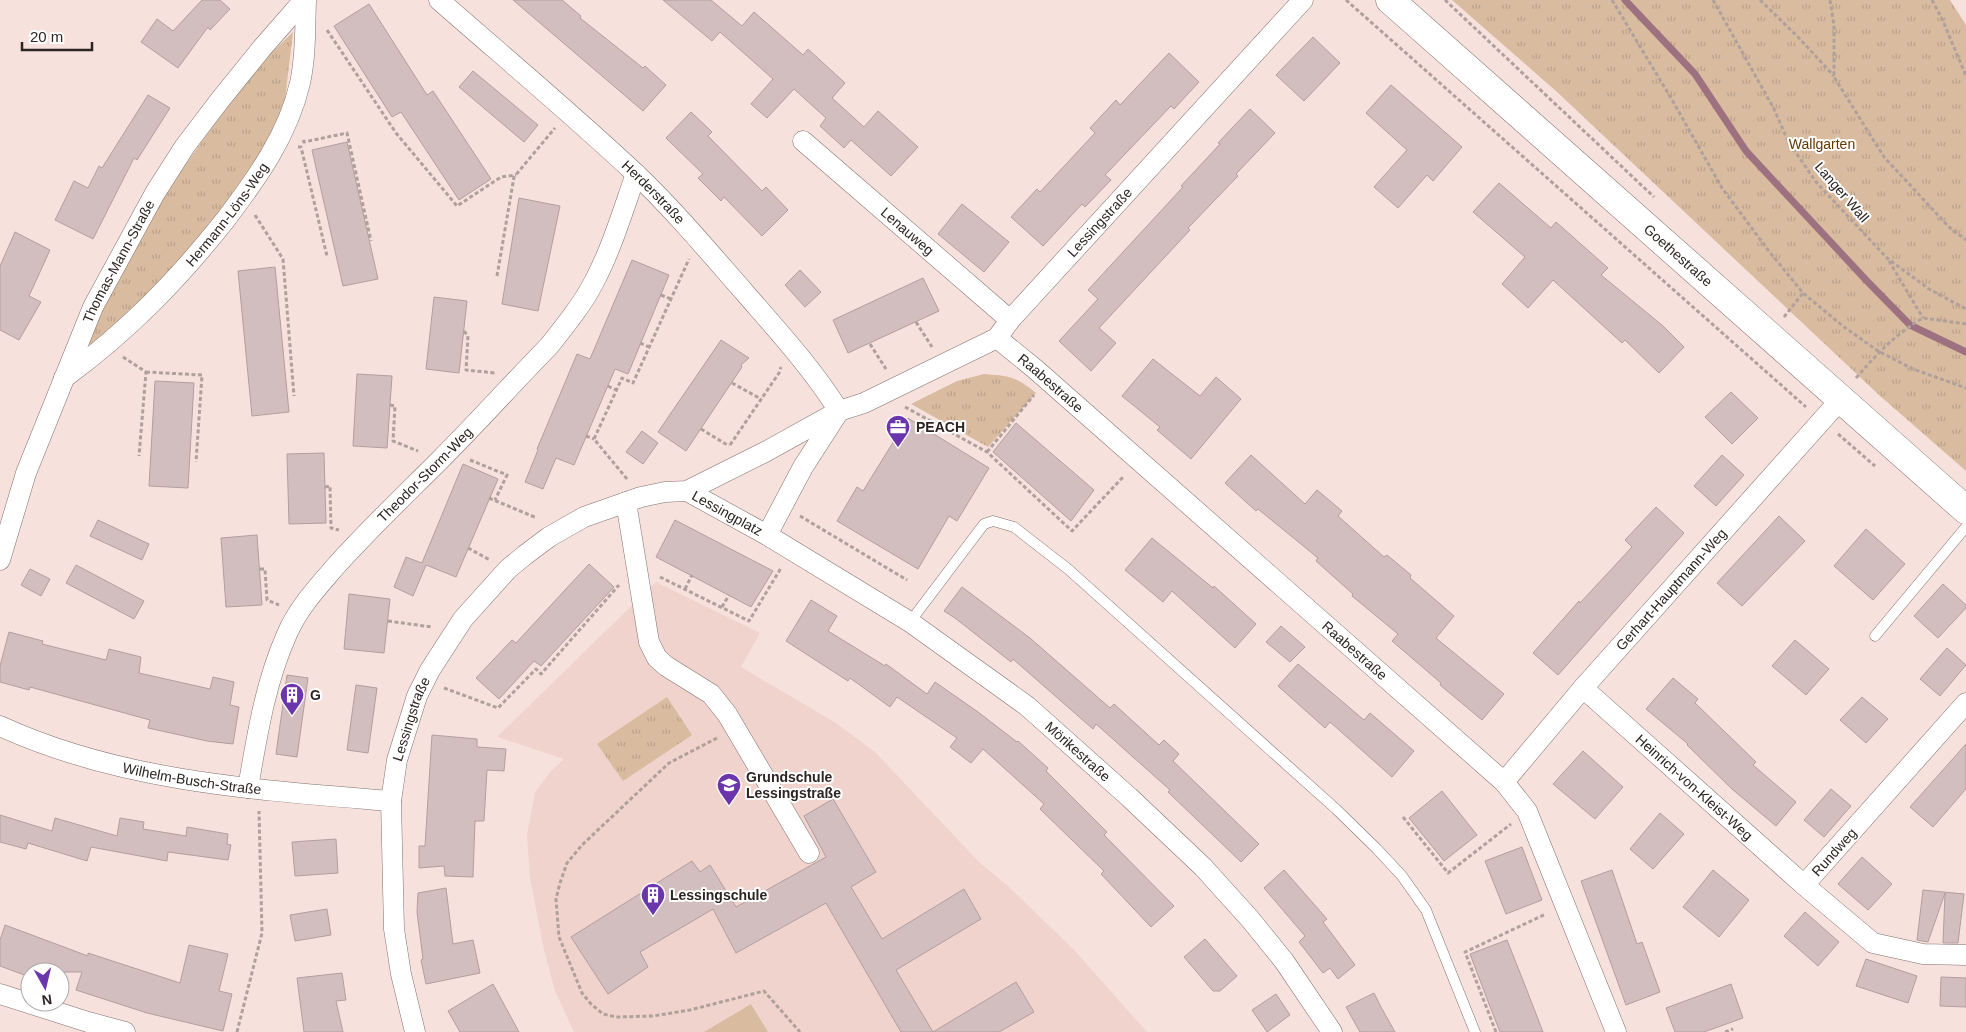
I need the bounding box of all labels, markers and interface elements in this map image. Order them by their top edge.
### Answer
scale bar [22,20,92,52]
text: 20 m [30,28,63,45]
park label: Wallgarten [1789,136,1855,152]
street label: Herderstraße [619,157,688,227]
street label: Langer Wall [1812,159,1872,225]
street label: Hermann-Löns-Weg [182,160,272,269]
street label: Lessingstraße [1064,184,1135,260]
street label: Thomas-Mann-Straße [79,197,158,325]
street label: Lenauweg [878,204,937,258]
street label: Goethestraße [1641,221,1716,290]
street label: Raabestraße [1015,350,1087,416]
office icon: PEACH [885,414,911,448]
place label: PEACH [916,419,965,435]
street label: Theodor-Storm-Weg [374,424,476,525]
street label: Lessingplatz [689,487,765,539]
street label: Gerhart-Hauptmann-Weg [1613,525,1730,654]
street label: Raabestraße [1319,618,1391,683]
street label: Lessingstraße [389,674,433,763]
building icon: G [279,682,305,716]
place label: G [310,687,321,703]
street label: Mörikestraße [1042,718,1114,785]
street label: Heinrich-von-Kleist-Weg [1633,731,1756,843]
street label: Wilhelm-Busch-Straße [121,759,262,797]
place label: Grundschule Lessingstraße [746,769,841,801]
school or university icon: Grundschule Lessingstraße [716,772,742,806]
street label: Rundweg [1808,825,1860,879]
building icon: Lessingschule [640,882,666,916]
place label: Lessingschule [670,887,767,903]
north arrow [20,962,70,1012]
text: N [41,991,53,1009]

